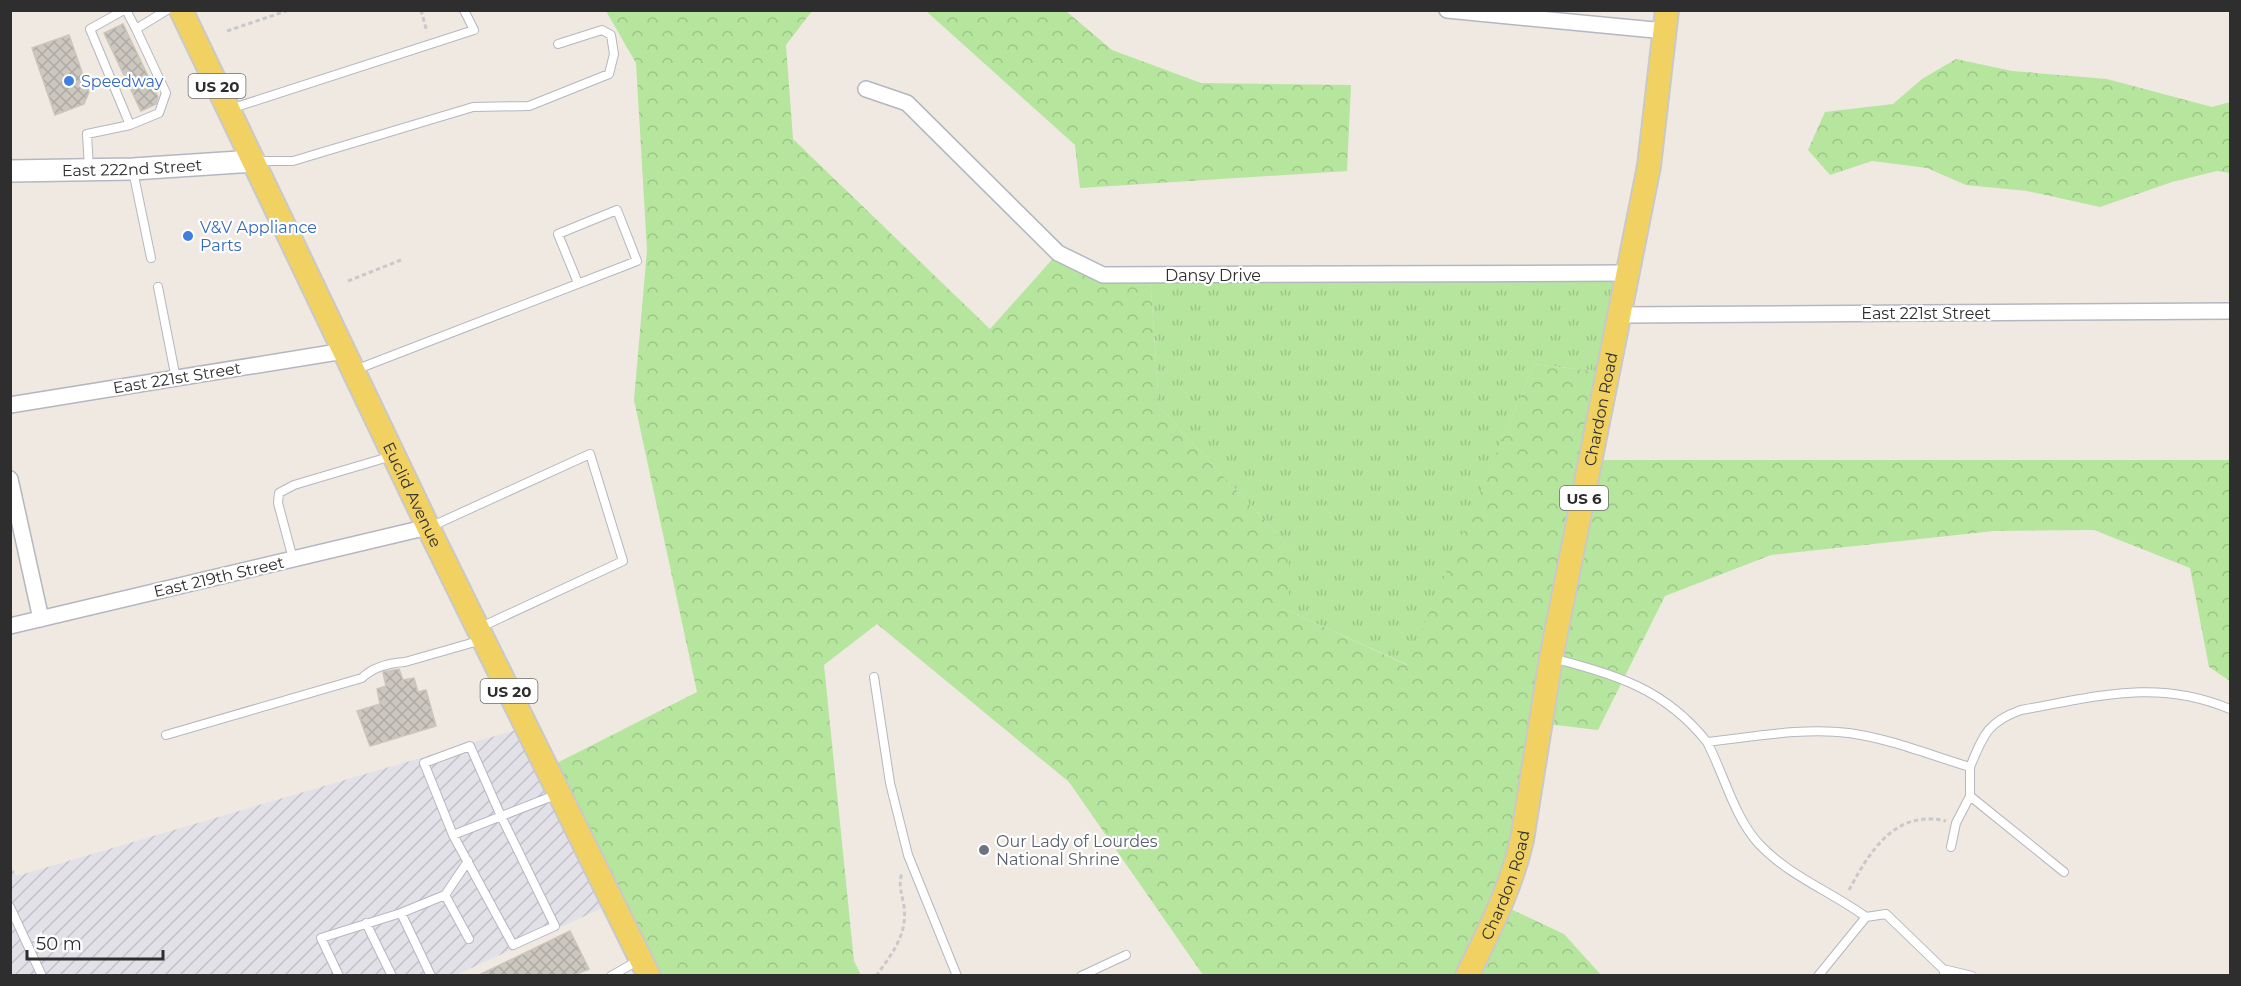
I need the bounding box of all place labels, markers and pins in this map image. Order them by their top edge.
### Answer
place label: Speedway [81,72,164,91]
marker: Speedway [62,74,76,88]
place label: V&V Appliance Parts [200,218,317,255]
marker: V&V Appliance Parts [181,229,195,243]
place label: Our Lady of Lourdes National Shrine [996,832,1158,869]
marker: Our Lady of Lourdes National Shrine [977,843,991,857]

